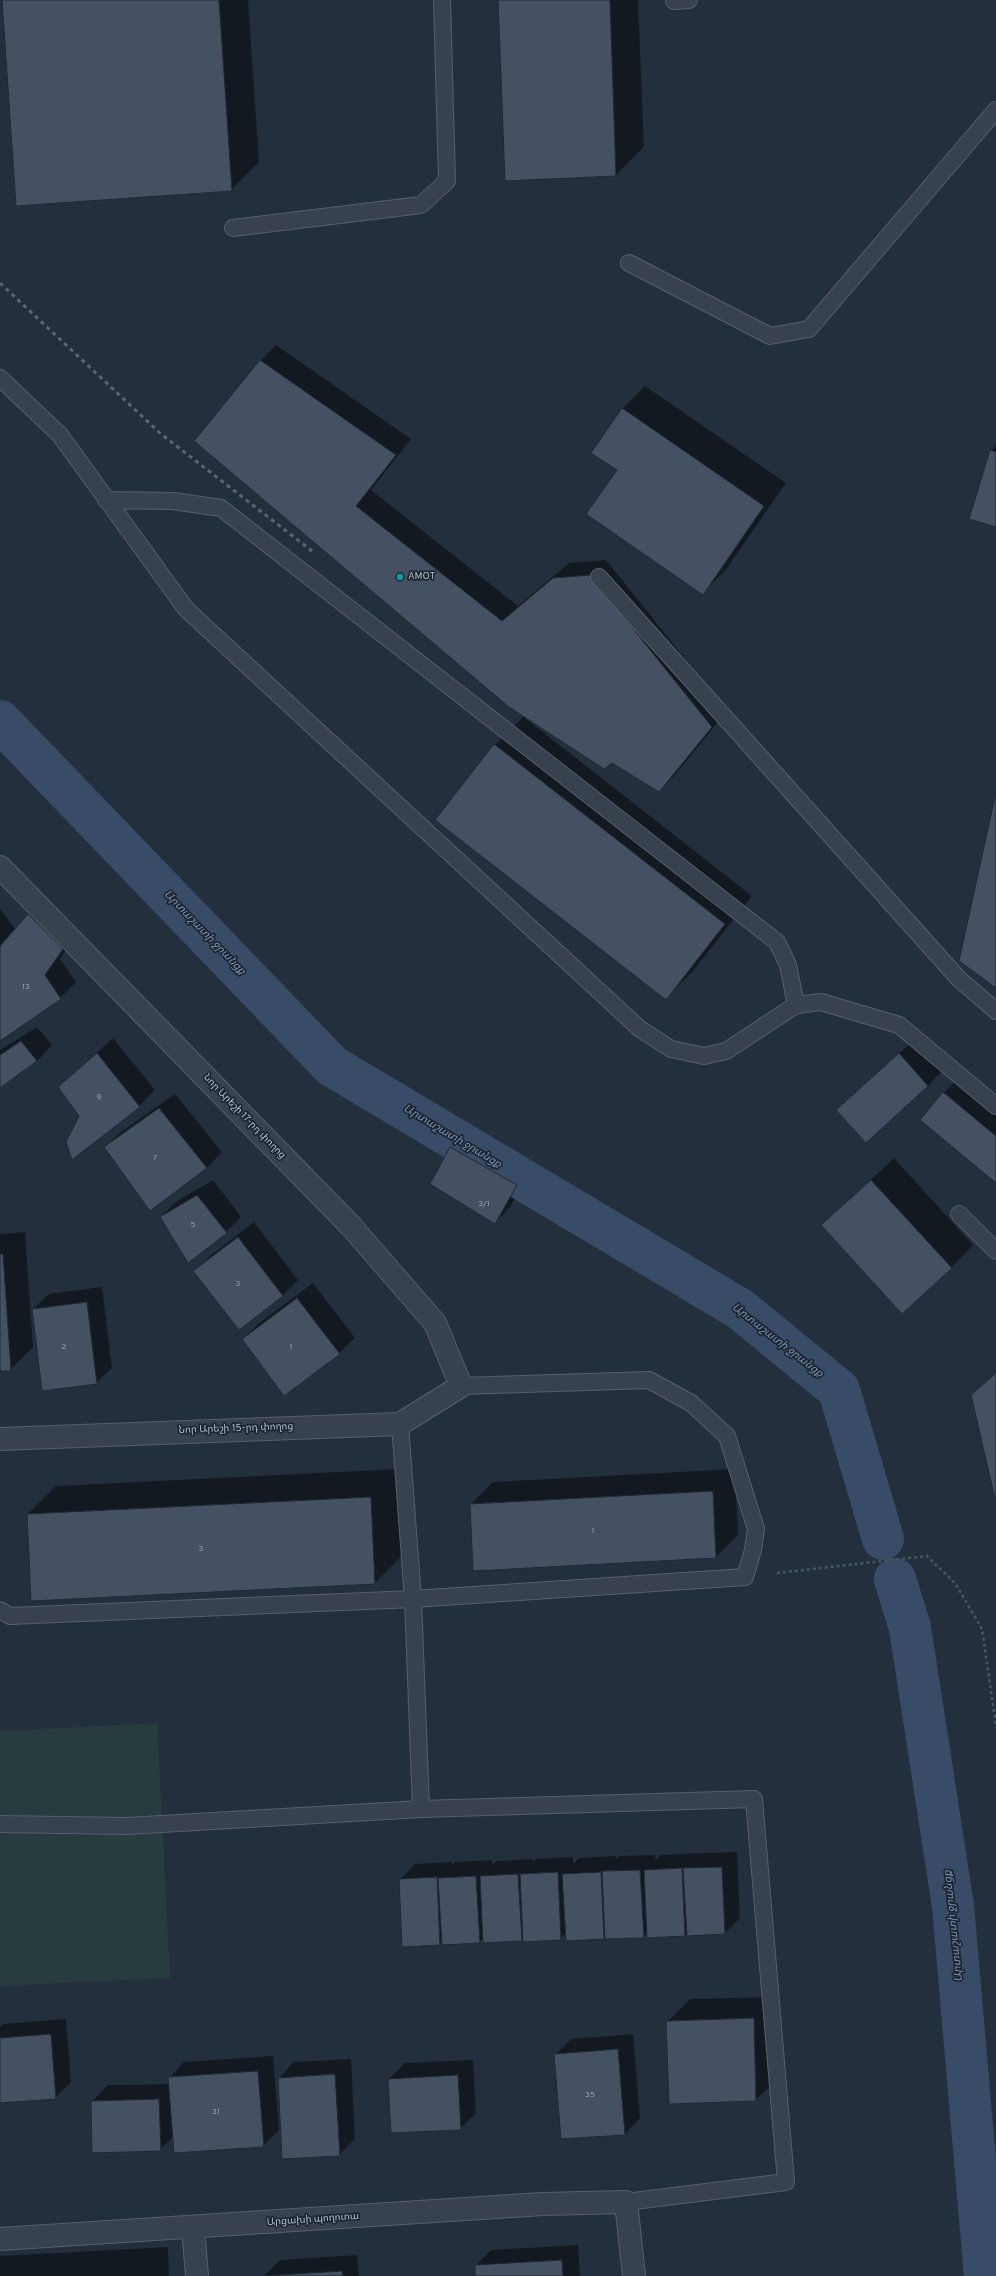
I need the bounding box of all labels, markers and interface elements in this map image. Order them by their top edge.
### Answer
place label: AMOT [408,571,435,583]
marker: AMOT [395,572,405,582]
water label: Արտաշատի ջրանցք [160,888,248,978]
house number: 13 [22,982,30,992]
street label: Նոր Արեշի 17-րդ փողոց [200,1072,288,1162]
house number: 9 [97,1092,101,1102]
water label: Արտաշատի ջրանցք [401,1102,503,1172]
house number: 7 [153,1153,157,1163]
house number: 3/1 [478,1199,490,1209]
house number: 5 [191,1220,195,1230]
house number: 3 [236,1279,240,1289]
water label: Արտաշատի ջրանցք [729,1301,825,1381]
house number: 2 [62,1342,66,1352]
house number: 1 [290,1342,292,1352]
street label: Նոր Արեշի 15-րդ փողոց [178,1421,294,1437]
house number: 1 [592,1526,594,1536]
house number: 3 [199,1544,203,1554]
water label: Արտաշատի ջրանցք [942,1870,966,1982]
house number: 35 [585,2090,595,2100]
house number: 31 [212,2107,220,2117]
street label: Արցախի պողոտա [267,2211,359,2229]

